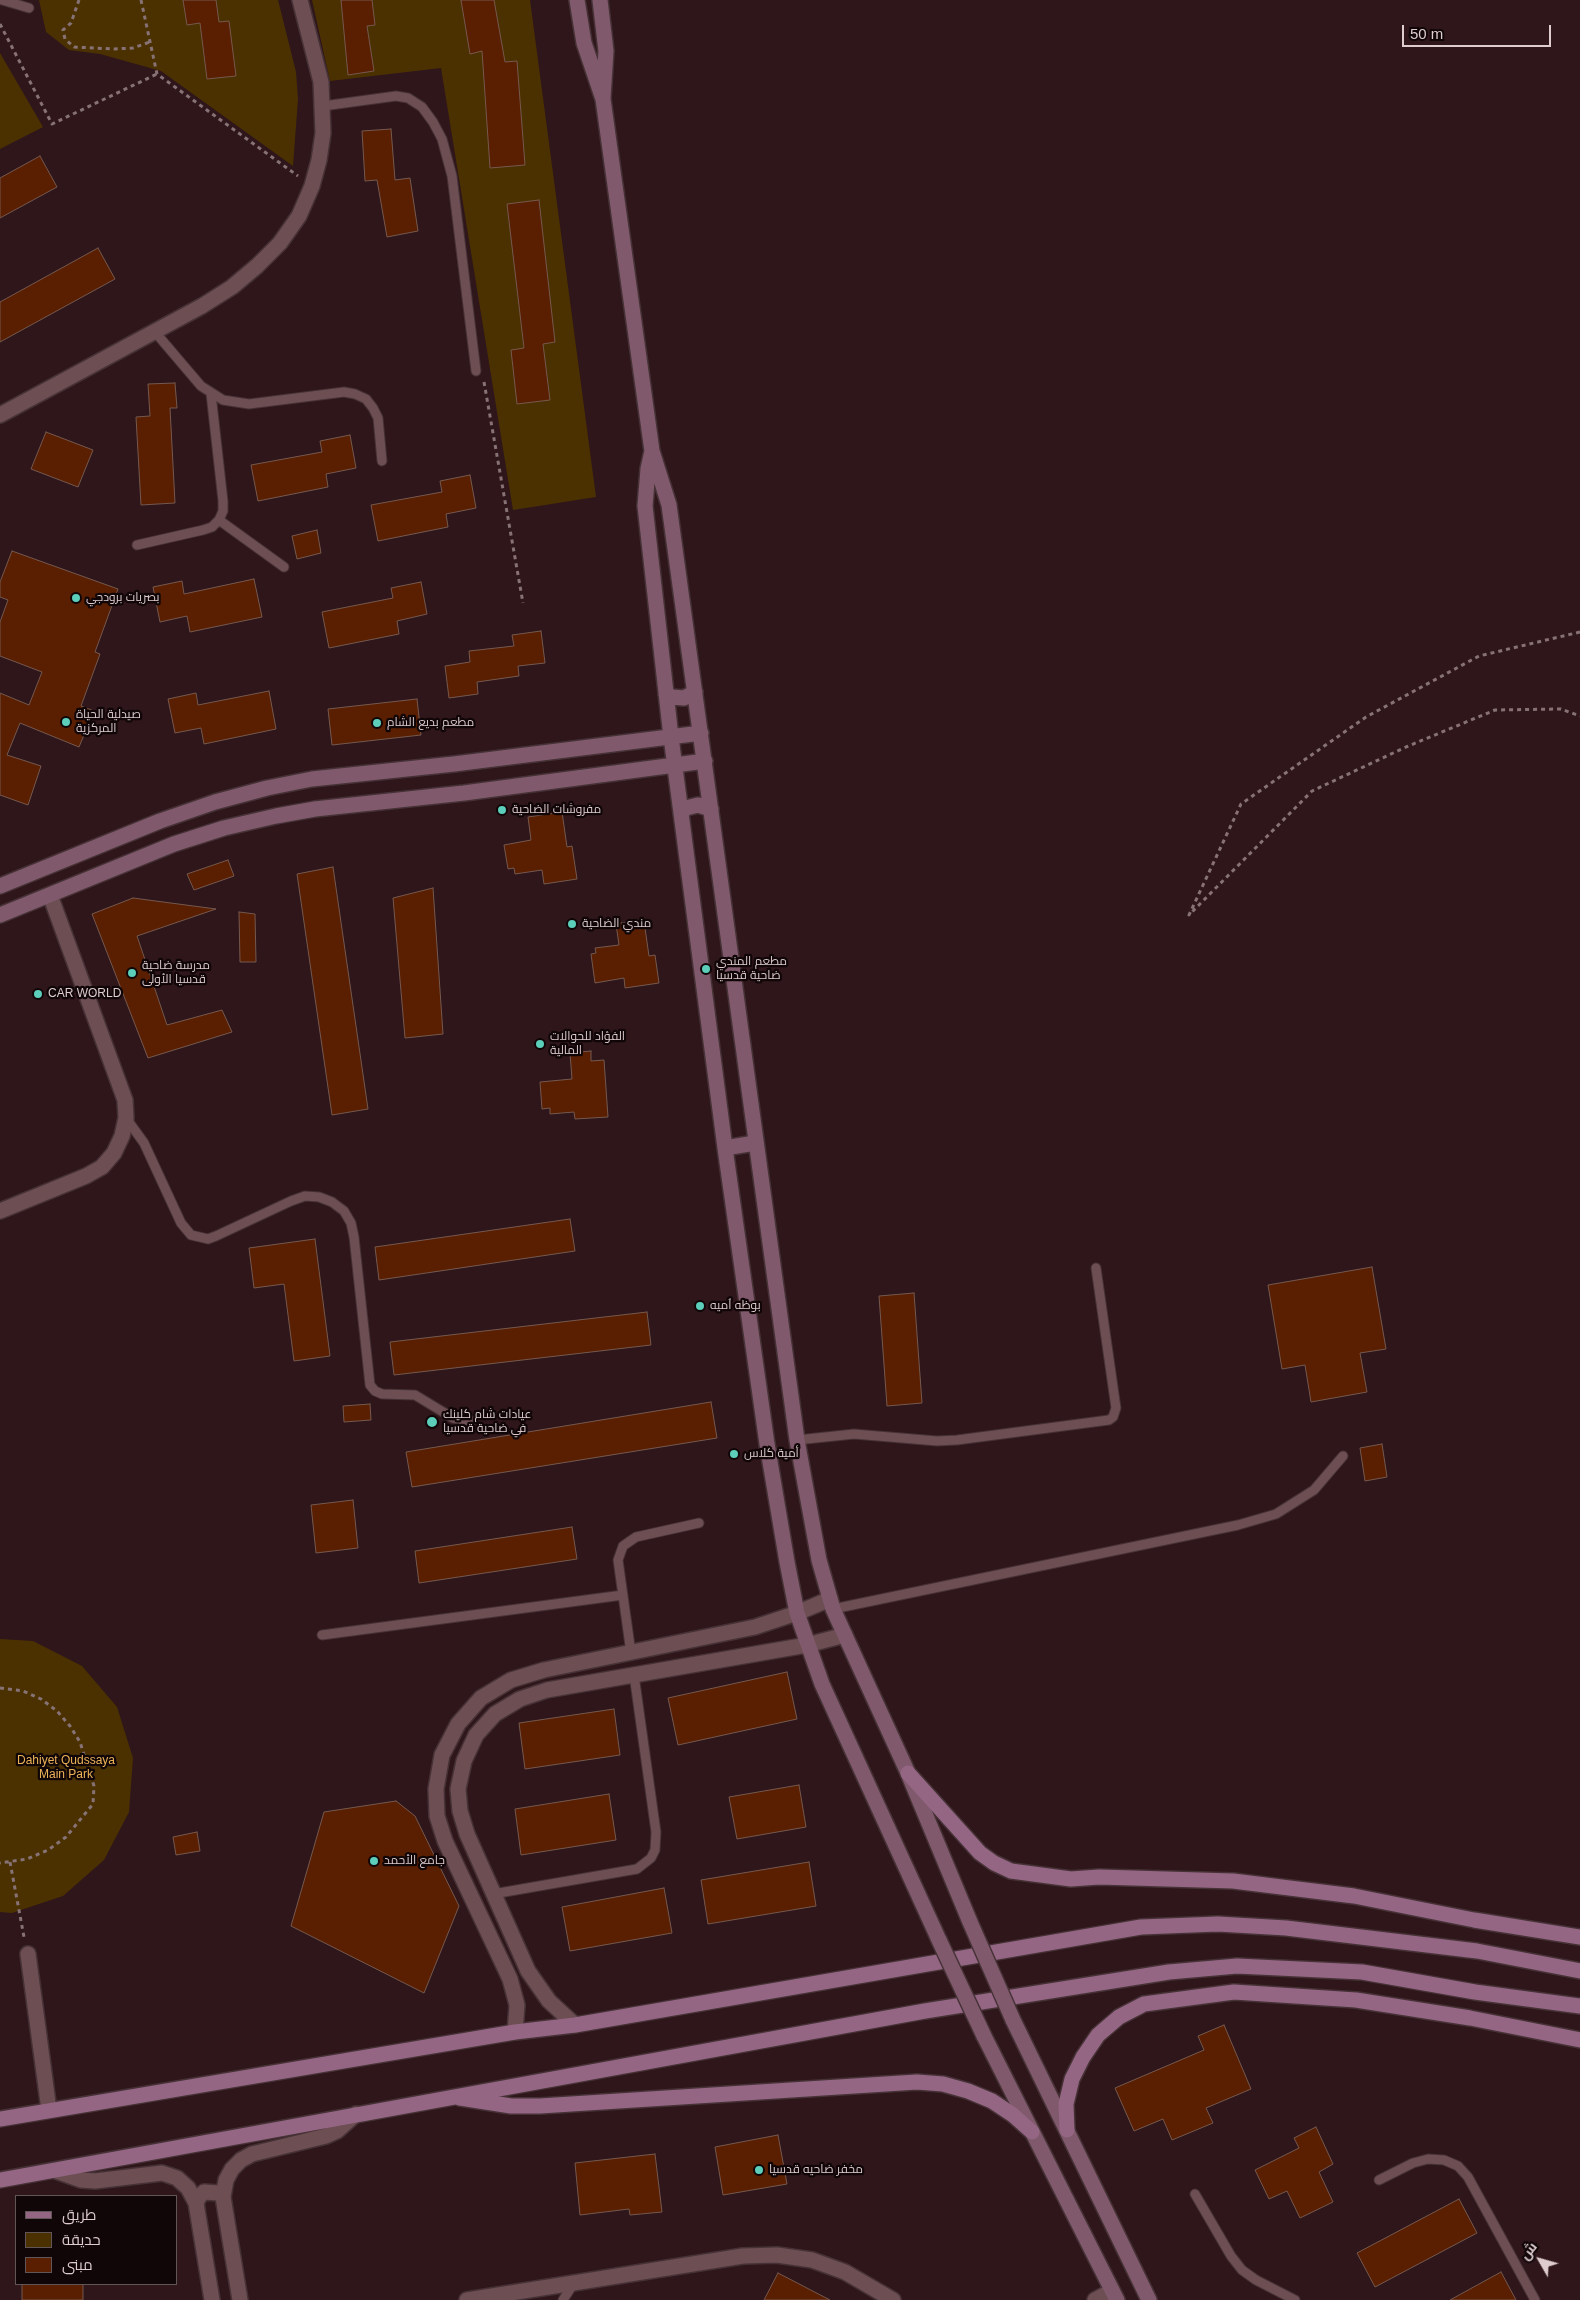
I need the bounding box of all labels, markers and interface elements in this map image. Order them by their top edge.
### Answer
scale bar [1405,15,1554,47]
text: 50 m [1410,25,1443,42]
place label: بصريات برودجي [86,591,160,605]
marker: بصريات برودجي [70,592,82,604]
place label: صيدلية الحياة المركزية [76,708,141,736]
marker: صيدلية الحياة المركزية [60,716,72,728]
place label: مطعم بديع الشام [387,716,474,730]
marker: مطعم بديع الشام [371,717,383,729]
place label: مفروشات الضاحية [512,803,601,817]
marker: مفروشات الضاحية [496,804,508,816]
place label: مندي الضاحية [582,917,651,931]
marker: مندي الضاحية [566,918,578,930]
place label: مطعم المندي ضاحية قدسيا [716,955,787,983]
place label: مدرسة ضاحية قدسيا الأولى [142,959,210,987]
marker: مطعم المندي ضاحية قدسيا [700,963,712,975]
marker: مدرسة ضاحية قدسيا الأولى [126,967,138,979]
place label: CAR WORLD [48,987,121,1001]
marker: CAR WORLD [32,988,44,1000]
place label: الفؤاد للحوالات المالية [550,1030,625,1058]
marker: الفؤاد للحوالات المالية [534,1038,546,1050]
place label: بوظه اُميه [710,1299,761,1313]
marker: بوظه اُميه [694,1300,706,1312]
place label: عيادات شام كلينك في ضاحية قدسيا [443,1408,531,1436]
marker: عيادات شام كلينك في ضاحية قدسيا [425,1415,439,1429]
place label: أمية كلاس [744,1447,799,1461]
marker: أمية كلاس [728,1448,740,1460]
park label: Dahiyet Qudssaya Main Park [17,1754,115,1782]
place label: جامع الأحمد [384,1854,445,1868]
marker: جامع الأحمد [368,1855,380,1867]
place label: مخفر ضاحيه قدسيا [769,2163,863,2177]
marker: مخفر ضاحيه قدسيا [753,2164,765,2176]
legend [15,2195,178,2285]
text: طريق [62,2206,96,2223]
text: حديقة [62,2231,101,2248]
north arrow [1515,2235,1565,2285]
text: ش [1516,2239,1540,2263]
text: مبنى [62,2256,93,2273]

